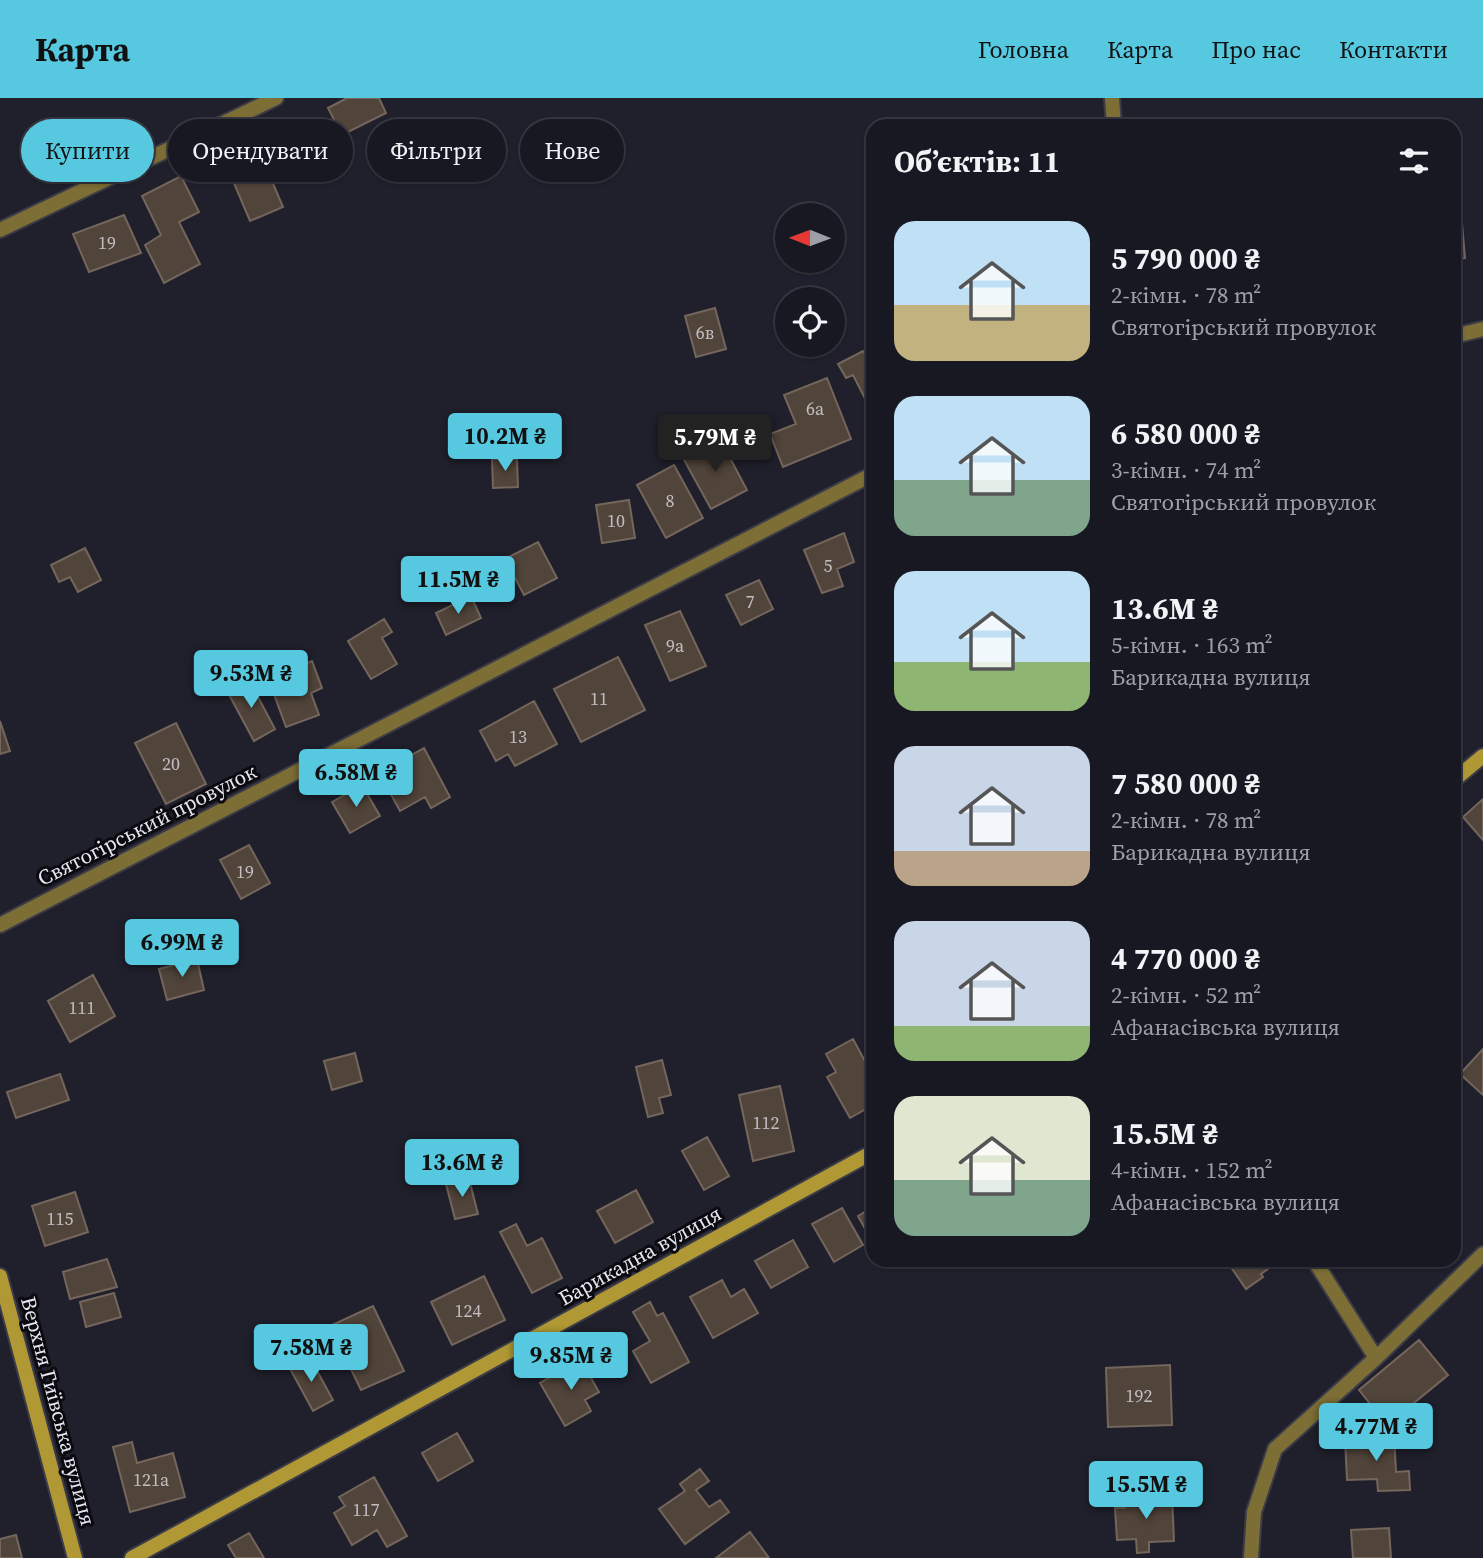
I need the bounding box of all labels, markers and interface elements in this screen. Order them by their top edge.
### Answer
text: Карта [35,27,130,72]
text: Головна [978,33,1069,66]
text: Карта [1107,33,1173,66]
text: Про нас [1211,33,1301,66]
text: Контакти [1339,33,1448,66]
chip: Купити [21,119,154,182]
chip: Орендувати [168,119,353,182]
chip: Фільтри [367,119,506,182]
chip: Нове [520,119,624,182]
text: Об’єктів: 11 [894,141,1060,182]
icon: filters [1395,142,1433,180]
north arrow [775,203,845,273]
map controls [775,203,845,357]
house number: 19 [98,230,116,255]
text: 5 790 000 ₴ [1111,238,1260,279]
icon: home [950,249,1034,333]
text: 2-кімн. · 78 m² [1111,279,1261,311]
button: locate [775,287,845,357]
text: Святогірський провулок [1111,311,1376,343]
house number: 6в [696,320,714,345]
house number: 6а [806,396,825,421]
text: 6 580 000 ₴ [1111,413,1260,454]
pin: 10.2M ₴ [440,414,570,473]
pin: 5.79M ₴ [650,414,780,474]
text: 10.2M ₴ [464,420,546,452]
text: 5.79M ₴ [674,421,756,453]
icon: home [950,424,1034,508]
text: 3-кімн. · 74 m² [1111,454,1261,486]
text: Святогірський провулок [1111,486,1376,518]
house number: 8 [666,488,675,513]
house number: 10 [607,508,625,533]
house number: 5 [824,553,833,578]
pin: 11.5M ₴ [393,556,523,616]
text: 11.5M ₴ [417,563,499,595]
text: 13.6M ₴ [1111,588,1218,629]
house number: 7 [746,589,755,614]
icon: home [950,599,1034,683]
text: 5-кімн. · 163 m² [1111,629,1273,661]
house number: 9а [666,633,685,658]
pin: 9.53M ₴ [186,650,316,710]
text: 9.53M ₴ [210,657,292,689]
text: Барикадна вулиця [1111,661,1311,693]
house number: 11 [590,686,608,711]
house number: 13 [509,724,527,749]
pin: 6.58M ₴ [291,750,421,809]
house number: 20 [162,751,180,776]
text: 6.58M ₴ [315,756,397,788]
street label: Святогірський провулок [32,757,262,892]
text: 7 580 000 ₴ [1111,763,1260,804]
icon: home [950,774,1034,858]
text: 2-кімн. · 78 m² [1111,804,1261,836]
text: Барикадна вулиця [1111,836,1311,868]
house number: 19 [236,859,254,884]
pin: 6.99M ₴ [117,920,247,979]
text: 6.99M ₴ [141,926,223,958]
text: 4 770 000 ₴ [1111,938,1260,979]
icon: home [950,949,1034,1033]
text: 2-кімн. · 52 m² [1111,979,1261,1011]
house number: 111 [69,995,96,1020]
text: Афанасівська вулиця [1111,1011,1340,1043]
house number: 112 [753,1110,780,1135]
text: 15.5M ₴ [1111,1113,1218,1154]
icon: home [950,1124,1034,1208]
pin: 13.6M ₴ [397,1140,527,1199]
text: 13.6M ₴ [421,1146,503,1178]
text: 4-кімн. · 152 m² [1111,1154,1273,1186]
text: Афанасівська вулиця [1111,1186,1340,1218]
street label: Барикадна вулиця [553,1199,726,1312]
house number: 115 [47,1206,74,1231]
street label: Верхня Гиївська вулиця [14,1293,103,1529]
house number: 124 [455,1298,482,1323]
pin: 7.58M ₴ [246,1324,376,1384]
text: 7.58M ₴ [270,1331,352,1363]
pin: 9.85M ₴ [506,1332,636,1392]
text: 9.85M ₴ [530,1339,612,1371]
house number: 192 [1126,1383,1153,1408]
pin: 4.77M ₴ [1311,1404,1441,1463]
text: 4.77M ₴ [1335,1410,1417,1442]
pin: 15.5M ₴ [1081,1462,1211,1521]
house number: 121а [133,1467,170,1492]
text: 15.5M ₴ [1105,1468,1187,1500]
house number: 117 [353,1497,380,1522]

